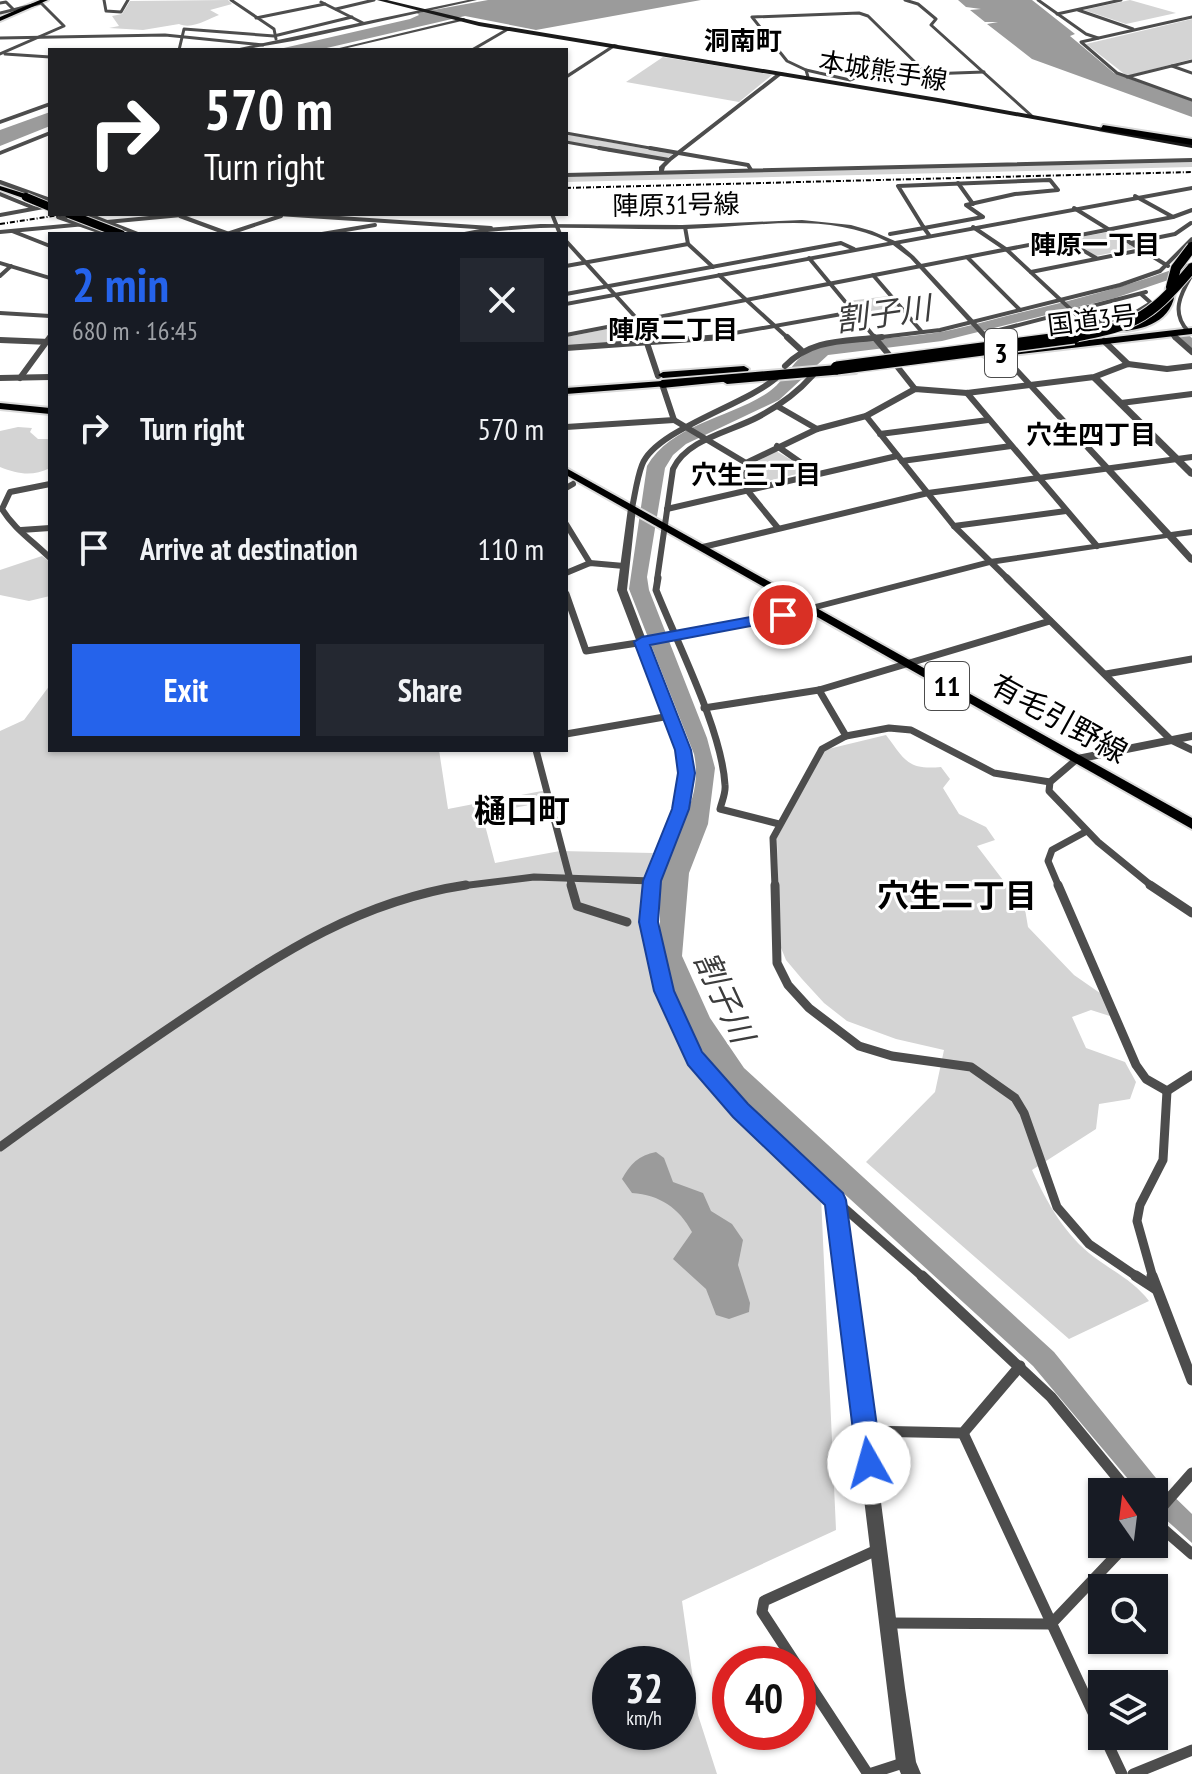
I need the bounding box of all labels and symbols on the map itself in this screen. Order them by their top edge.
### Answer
district label: 洞南町 [704,24,782,57]
street label: 本城熊手線 [816,44,950,97]
street label: 陣原31号線 [612,187,740,222]
district label: 陣原一丁目 [1030,228,1160,261]
water label: 割子川 [832,285,936,340]
street label: 国道3号 [1045,298,1138,341]
district label: 陣原二丁目 [608,313,738,346]
road number: 3 [985,329,1017,377]
district label: 穴生四丁目 [1026,418,1156,451]
district label: 穴生三丁目 [691,458,821,491]
pin [749,581,817,649]
road number: 11 [925,662,969,710]
street label: 有毛引野線 [985,664,1135,771]
district label: 樋口町 [474,789,570,831]
district label: 穴生二丁目 [877,874,1037,916]
water label: 割子川 [686,944,765,1052]
position arrow [827,1421,911,1505]
north arrow [1088,1478,1168,1558]
speed limit sign: 40 [712,1646,816,1750]

